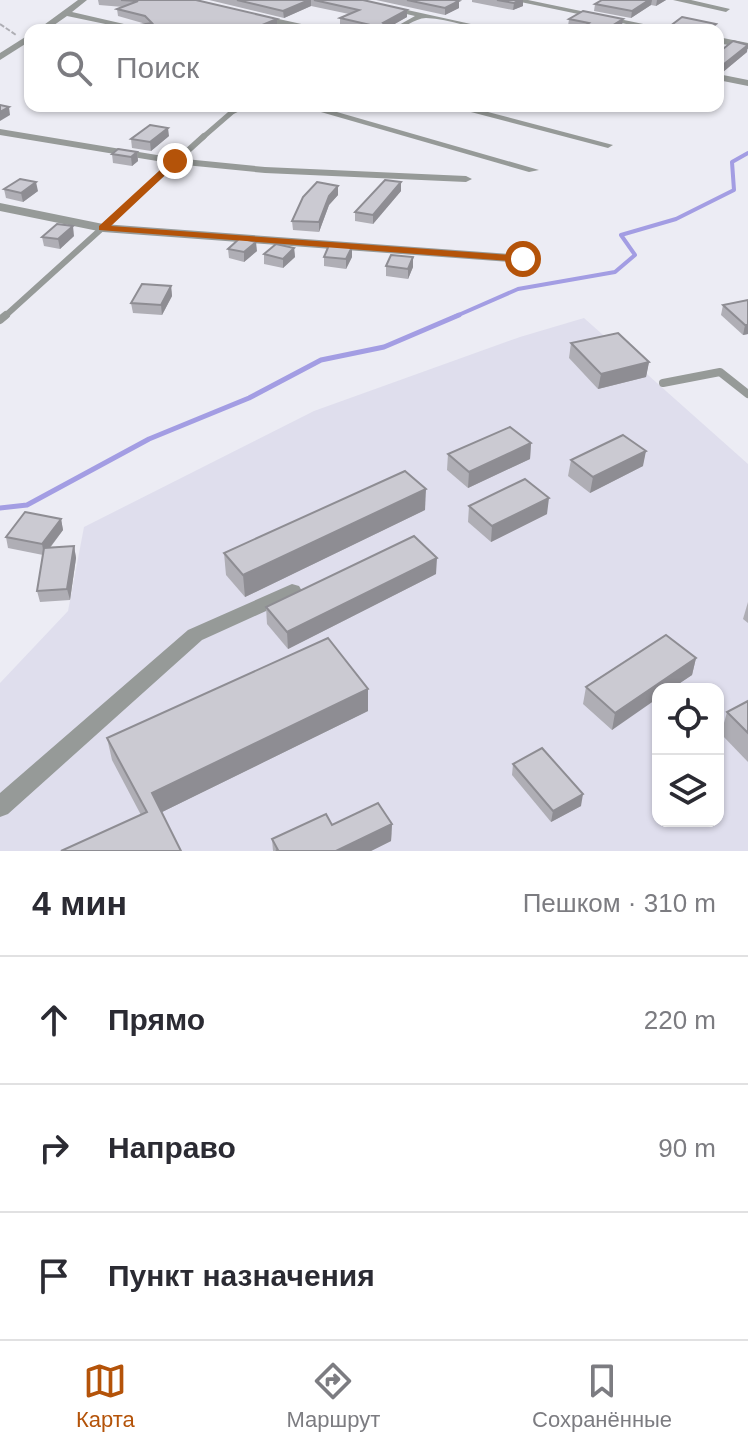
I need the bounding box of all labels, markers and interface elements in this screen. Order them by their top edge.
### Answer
search box [24,24,724,112]
icon: search [52,46,96,90]
text: Поиск [116,51,199,84]
route end [157,143,193,179]
route start [505,241,541,277]
map controls [652,683,724,827]
button: locate [652,683,724,755]
button: layers [652,755,724,827]
text: 4 мин [32,884,127,922]
text: Пешком · 310 m [523,888,716,918]
icon: ahead [32,998,76,1042]
text: Прямо [108,1003,205,1036]
text: 220 m [644,1005,716,1035]
icon: right [32,1126,76,1170]
text: Направо [108,1131,236,1164]
text: 90 m [658,1133,716,1163]
icon: arrive [32,1254,76,1298]
text: Пункт назначения [108,1259,375,1292]
tab: Карта [76,1359,135,1433]
tab: Маршрут [287,1359,380,1433]
tab: Сохранённые [532,1359,672,1433]

